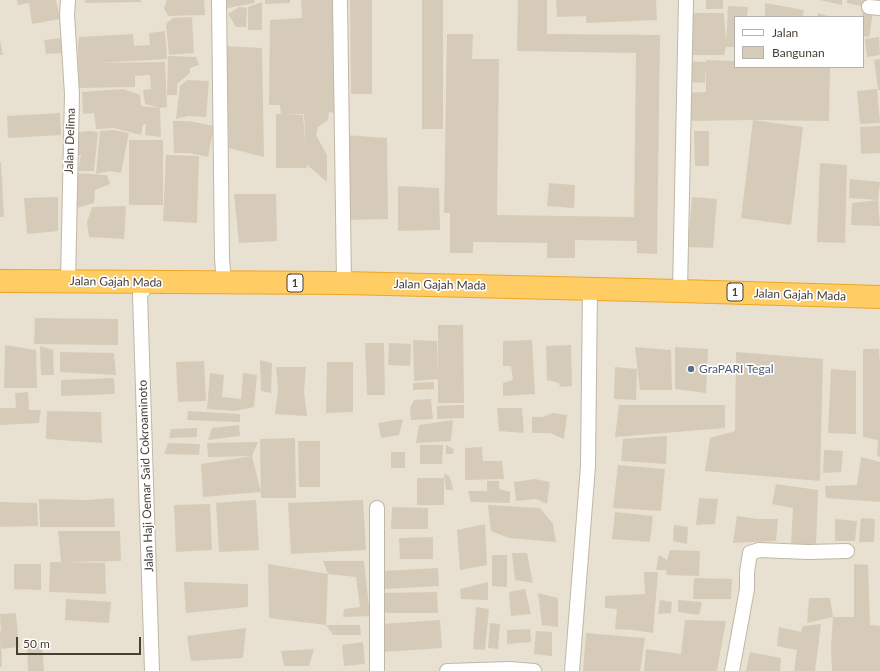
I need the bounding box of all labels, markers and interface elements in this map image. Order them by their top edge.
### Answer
legend [734,16,864,68]
text: Jalan [772,25,798,40]
text: Bangunan [772,45,825,60]
street label: Jalan Delima [62,108,78,174]
street label: Jalan Gajah Mada [70,274,162,290]
road number: 1 [287,274,303,292]
street label: Jalan Gajah Mada [394,277,486,293]
road number: 1 [727,283,743,301]
street label: Jalan Gajah Mada [754,286,846,304]
place label: GraPARI Tegal [699,362,773,376]
marker: GraPARI Tegal [686,364,696,374]
street label: Jalan Haji Oemar Said Cokroaminoto [135,380,157,572]
scale bar [18,629,143,655]
text: 50 m [23,636,50,651]

